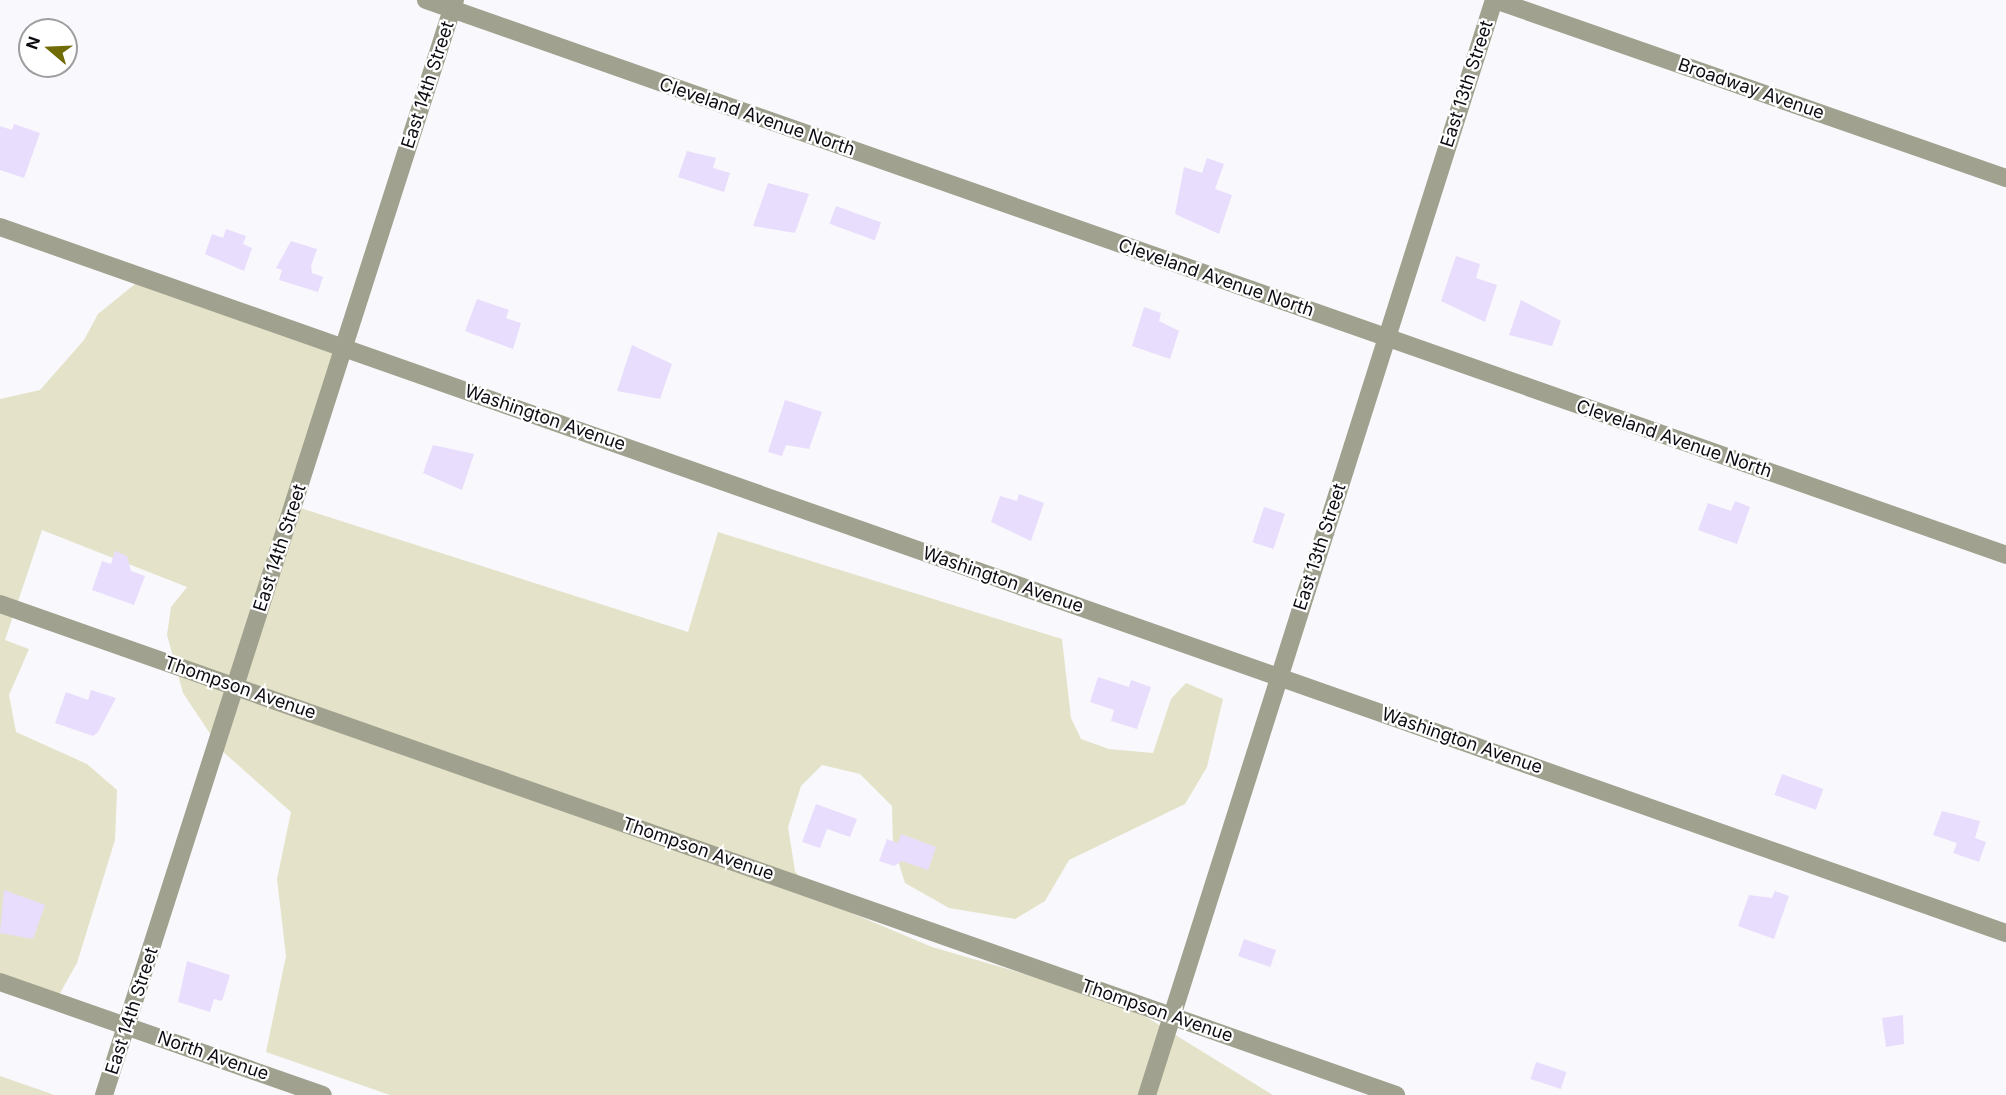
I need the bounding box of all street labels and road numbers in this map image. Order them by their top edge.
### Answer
street label: East 13th Street [1436,18,1498,150]
street label: East 14th Street [397,19,459,151]
street label: Broadway Avenue [1675,54,1827,124]
street label: Cleveland Avenue North [656,73,858,161]
street label: Cleveland Avenue North [1115,234,1317,322]
street label: Washington Avenue [462,380,628,456]
street label: Cleveland Avenue North [1573,395,1775,483]
street label: East 13th Street [1289,481,1351,613]
street label: East 14th Street [249,482,311,614]
street label: Washington Avenue [920,542,1086,618]
street label: Thompson Avenue [161,652,319,724]
street label: Washington Avenue [1379,703,1545,779]
street label: Thompson Avenue [619,813,777,885]
street label: East 14th Street [101,945,163,1077]
street label: Thompson Avenue [1078,975,1236,1047]
street label: North Avenue [155,1027,271,1085]

